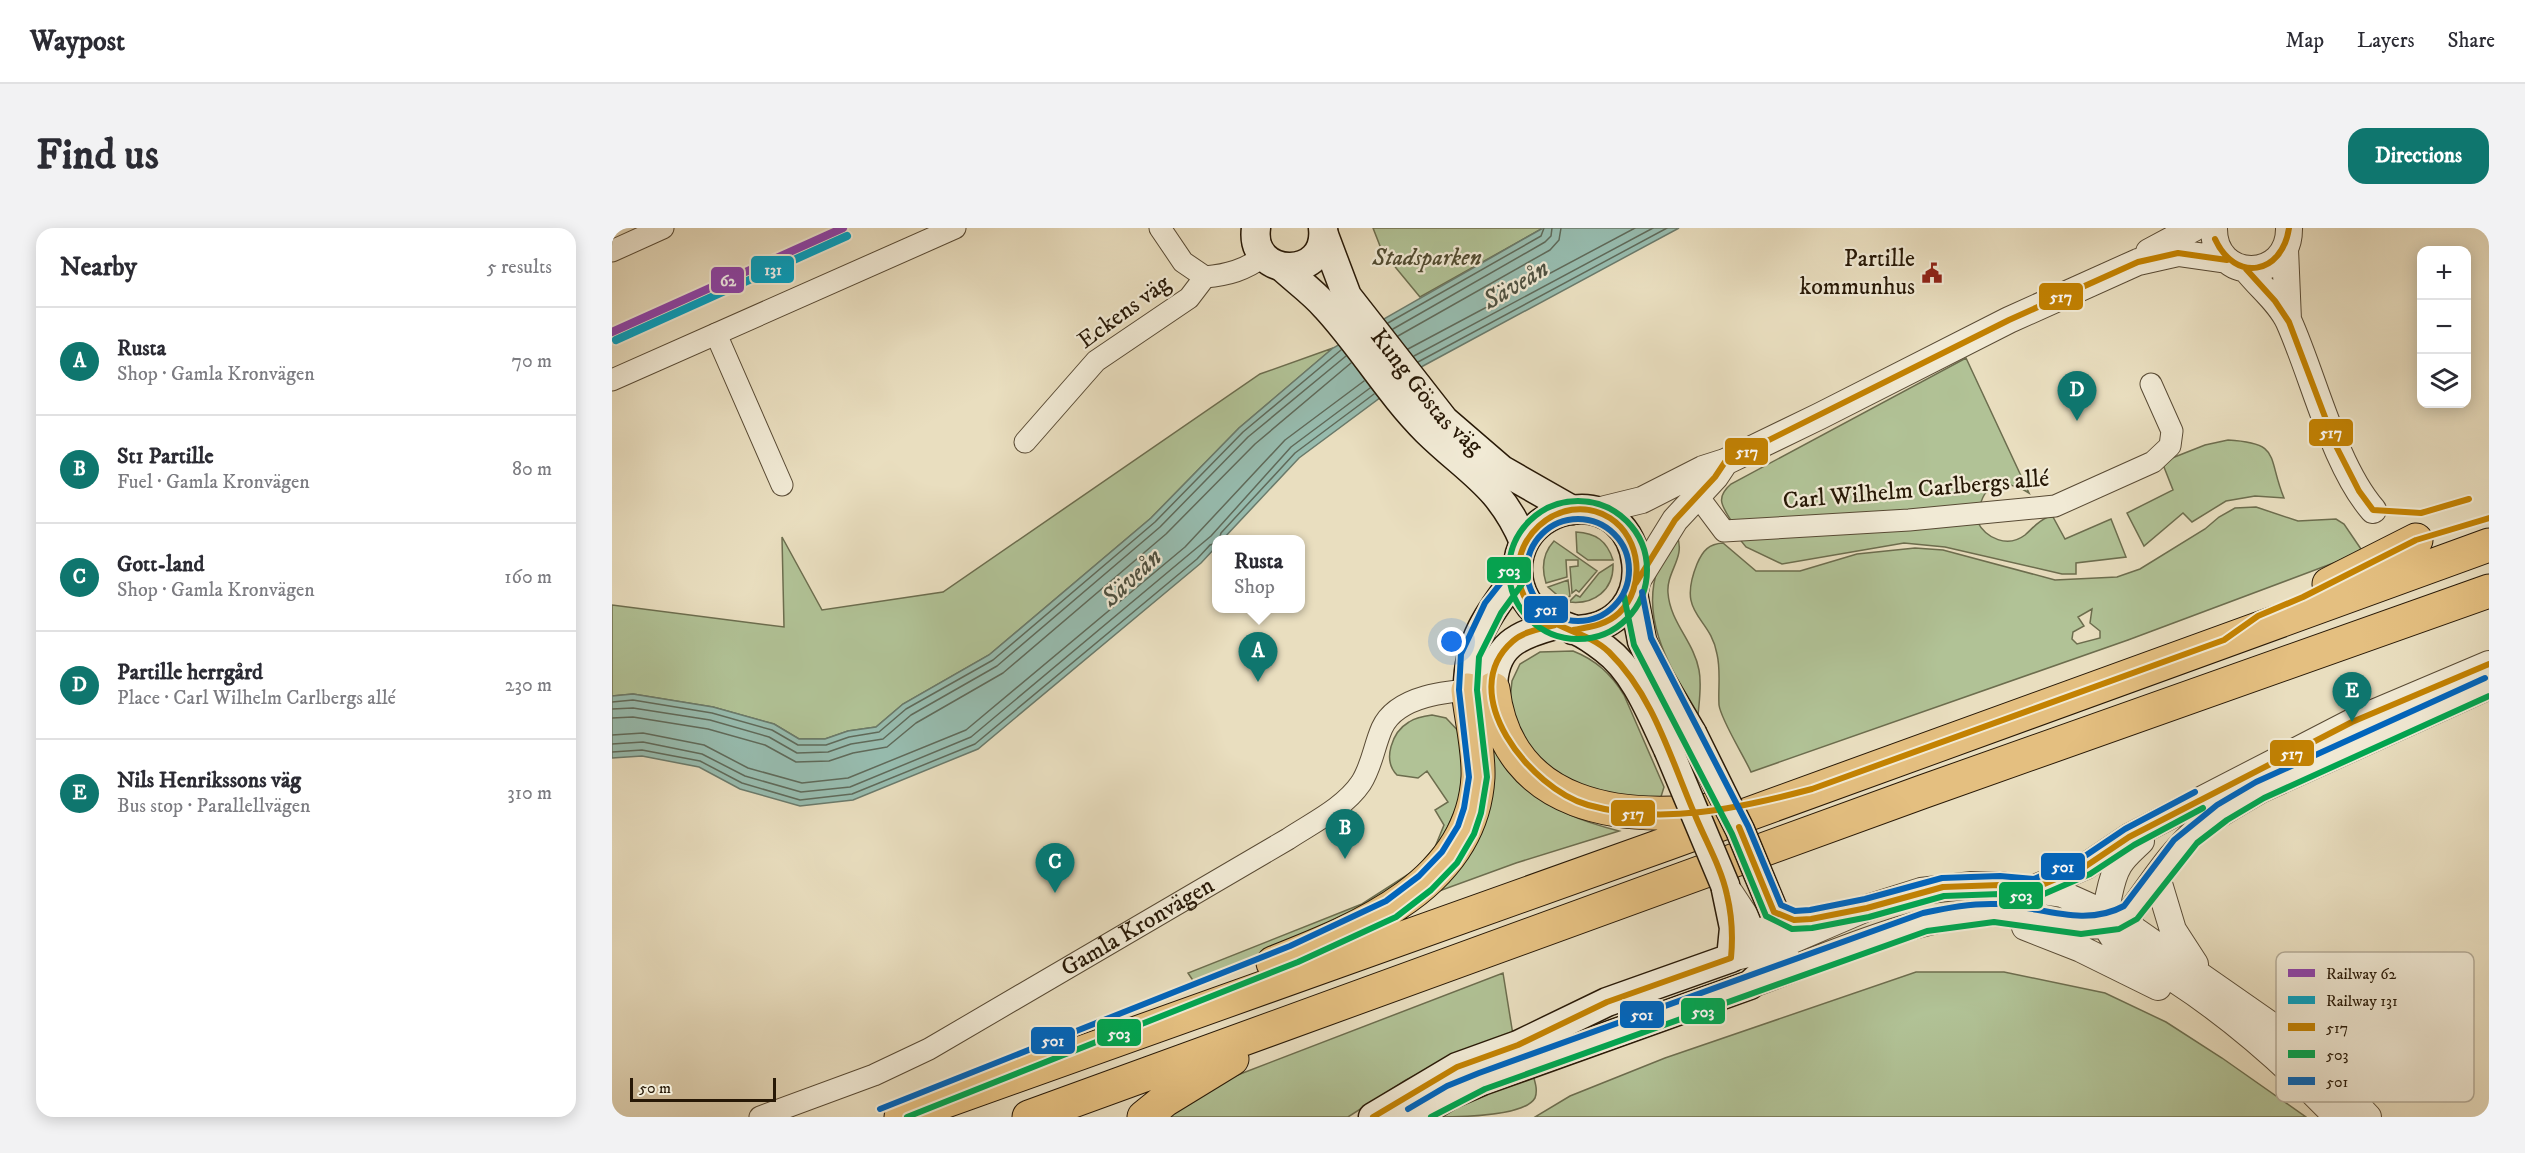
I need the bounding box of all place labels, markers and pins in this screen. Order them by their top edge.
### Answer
place label: Partille kommunhus [1800,244,1915,302]
public building icon: Partille kommunhus [1920,261,1944,285]
pin: D [2058,372,2096,421]
pin: A [1238,632,1278,682]
pin: E [2332,672,2372,722]
pin: B [1326,810,1364,859]
pin: C [1036,844,1074,893]

